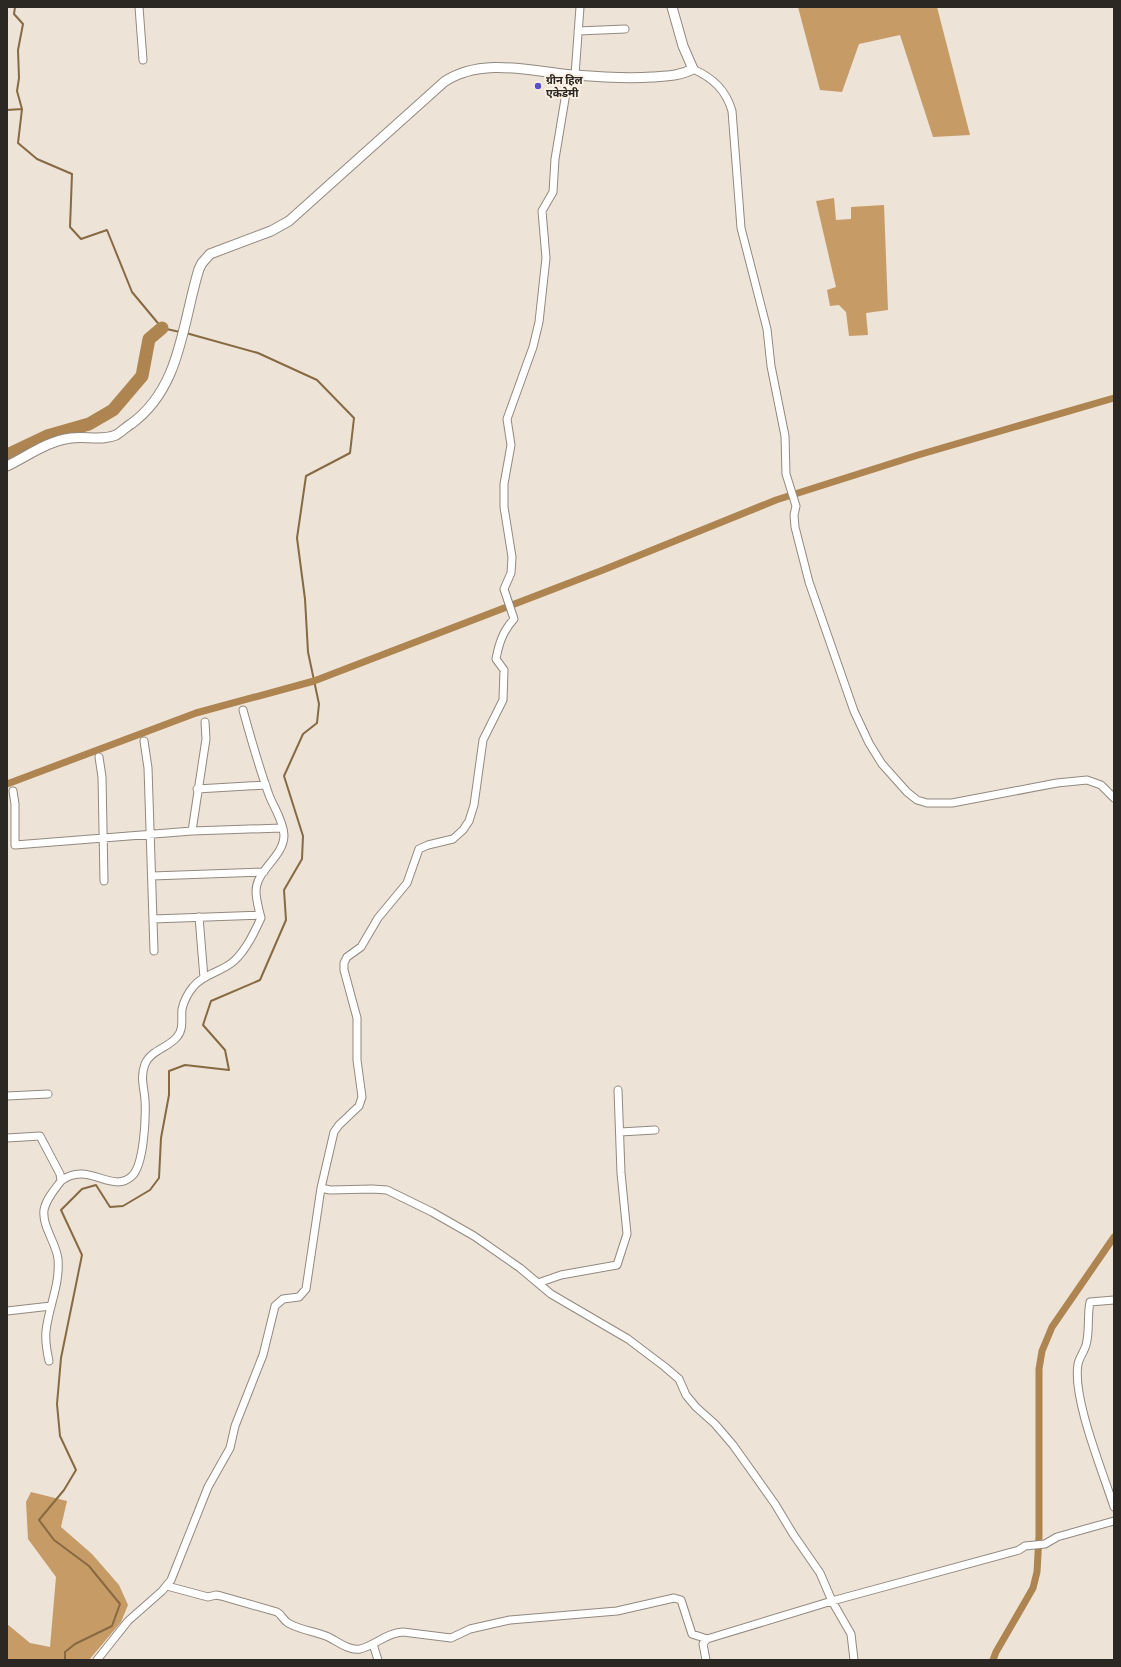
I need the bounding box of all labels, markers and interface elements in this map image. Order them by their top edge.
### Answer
place label: ग्रीन हिल एकेडेमी [546,74,584,100]
marker: ग्रीन हिल एकेडेमी [533,81,543,91]

